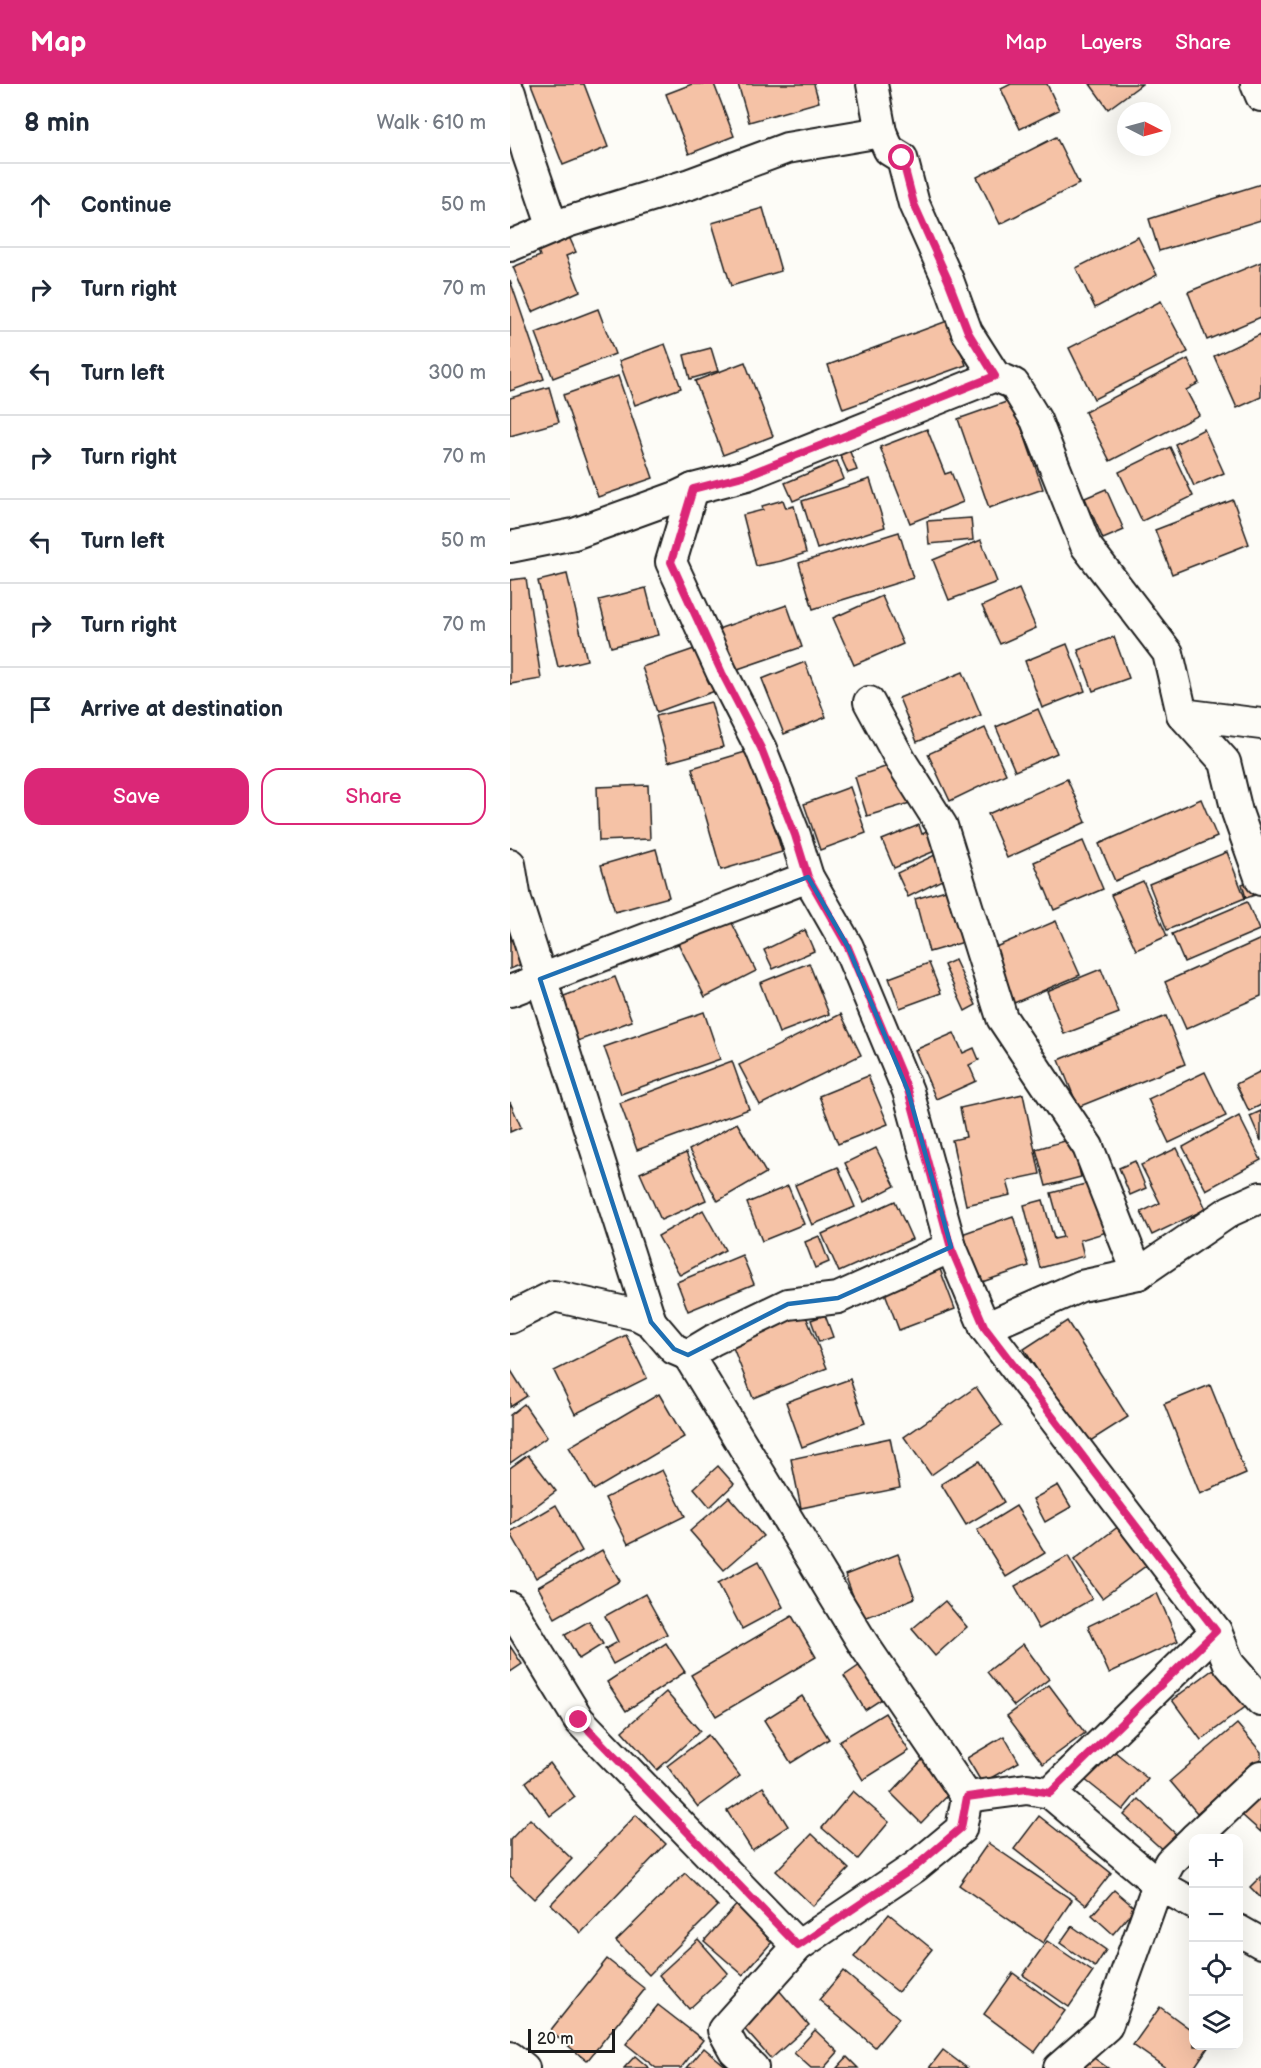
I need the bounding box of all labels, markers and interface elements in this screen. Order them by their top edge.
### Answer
text: Map [30,26,86,59]
text: Map [1005,30,1047,55]
text: Layers [1080,30,1142,55]
text: Share [1175,30,1231,55]
north arrow [1117,102,1171,156]
text: 8 min [24,108,90,139]
text: Walk · 610 m [377,111,486,135]
route start [888,144,914,170]
icon: ahead [24,189,57,222]
text: Continue [81,192,171,219]
text: 50 m [441,193,486,217]
icon: right [24,273,57,306]
text: Turn right [81,276,177,303]
text: 70 m [442,277,486,301]
icon: left [24,357,57,390]
text: Turn left [81,360,165,387]
text: 300 m [428,361,486,385]
icon: right [24,441,57,474]
text: Turn right [81,444,177,471]
text: 70 m [442,445,486,469]
icon: left [24,525,57,558]
text: Turn left [81,528,165,555]
text: 50 m [441,529,486,553]
icon: right [24,609,57,642]
text: Turn right [81,612,177,639]
text: 70 m [442,613,486,637]
icon: arrive [24,693,57,726]
text: Arrive at destination [81,696,283,723]
button: Save [24,768,249,825]
button: Share [261,768,486,825]
route end [565,1706,591,1732]
map controls [1189,1834,1243,2050]
button: + [1189,1834,1243,1888]
button: − [1189,1888,1243,1942]
button: locate [1189,1942,1243,1996]
button: layers [1189,1996,1243,2050]
scale bar [528,2026,615,2054]
text: 20 m [537,2030,573,2049]

